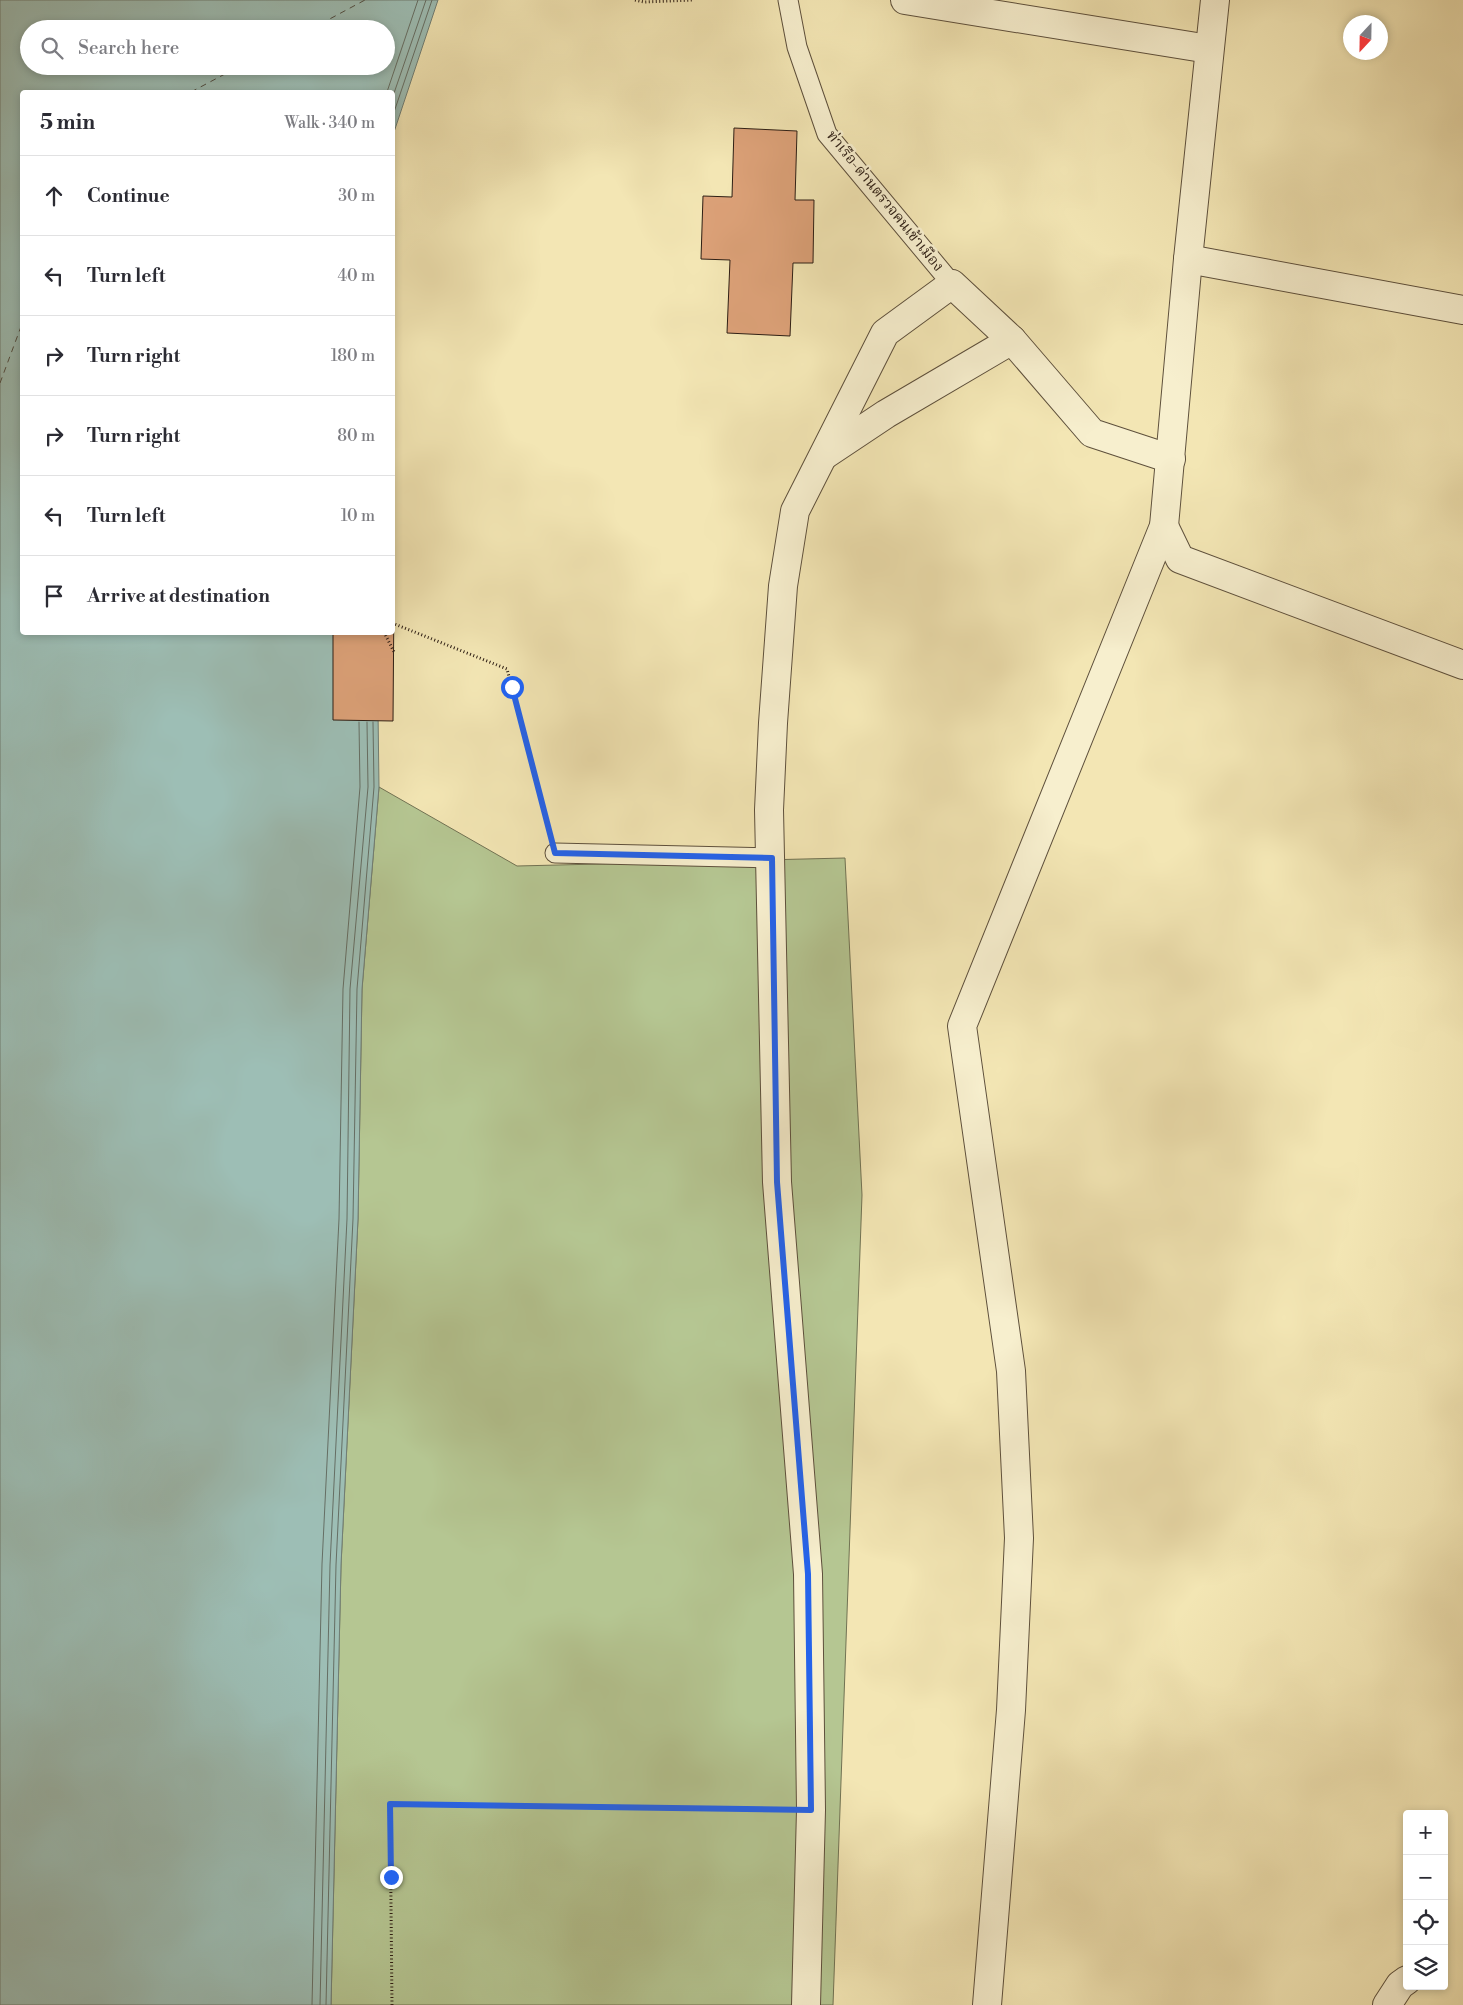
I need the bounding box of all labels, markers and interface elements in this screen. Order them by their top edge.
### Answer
north arrow [1343,15,1388,60]
search box [20,20,395,75]
icon: search [38,34,66,62]
text: Search here [78,36,179,60]
text: 5 min [40,110,95,136]
text: Walk · 340 m [285,113,375,133]
street label: ท่าเรือ-ด่านตรวจคนเข้าเมือง [822,127,948,275]
icon: ahead [40,182,68,210]
text: Continue [87,184,170,208]
text: 30 m [338,186,375,206]
icon: left [40,262,68,290]
text: Turn left [87,264,166,288]
text: 40 m [338,266,375,286]
icon: right [40,342,68,370]
text: Turn right [87,344,180,368]
text: 180 m [331,346,375,366]
icon: right [40,422,68,450]
text: Turn right [87,424,180,448]
text: 80 m [337,426,375,446]
icon: left [40,502,68,530]
text: Turn left [87,504,166,528]
text: 10 m [341,506,375,526]
icon: arrive [40,582,68,610]
text: Arrive at destination [87,584,270,608]
route start [501,676,524,699]
map controls [1403,1810,1448,1990]
button: + [1403,1810,1448,1855]
button: − [1403,1855,1448,1900]
route end [380,1866,403,1889]
button: locate [1403,1900,1448,1945]
button: layers [1403,1945,1448,1990]

